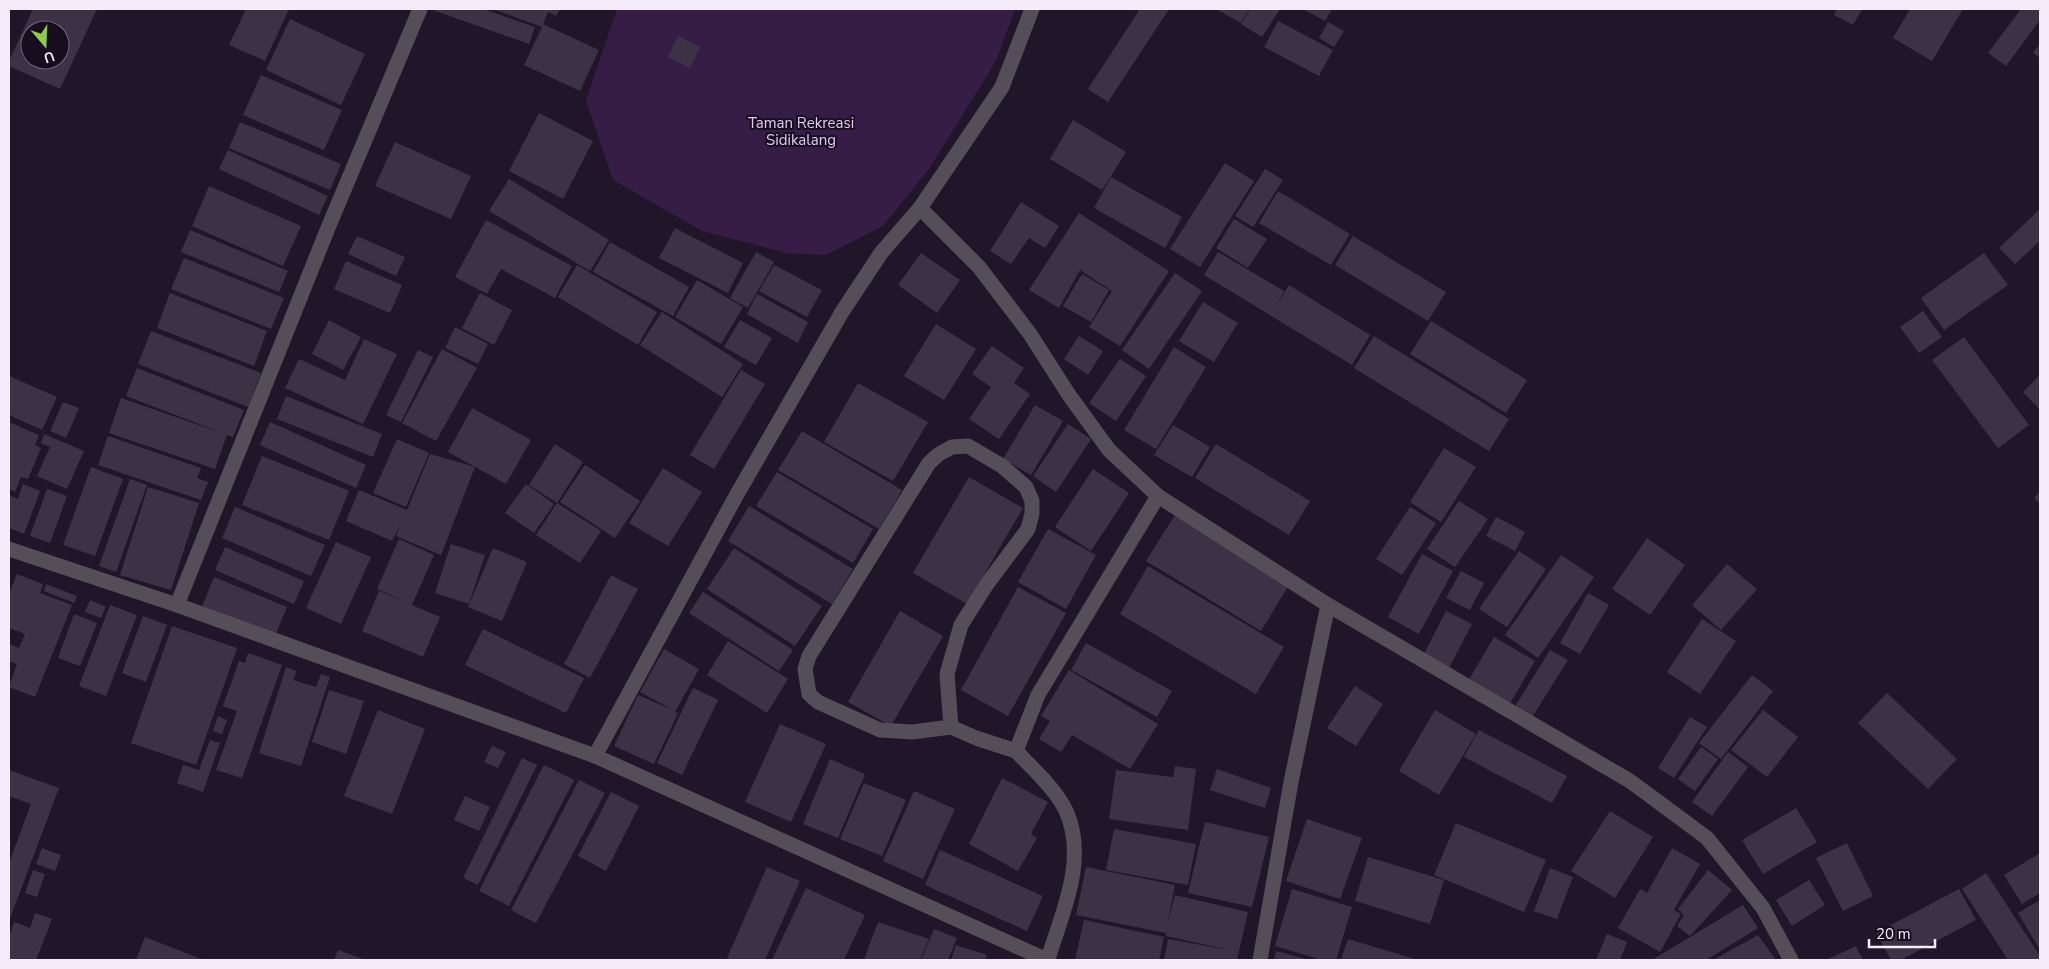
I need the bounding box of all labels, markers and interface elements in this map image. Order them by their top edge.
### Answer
north arrow [20,20,70,70]
text: U [41,46,57,67]
park label: Taman Rekreasi Sidikalang [748,113,854,150]
scale bar [1869,916,1935,948]
text: 20 m [1876,924,1911,944]

